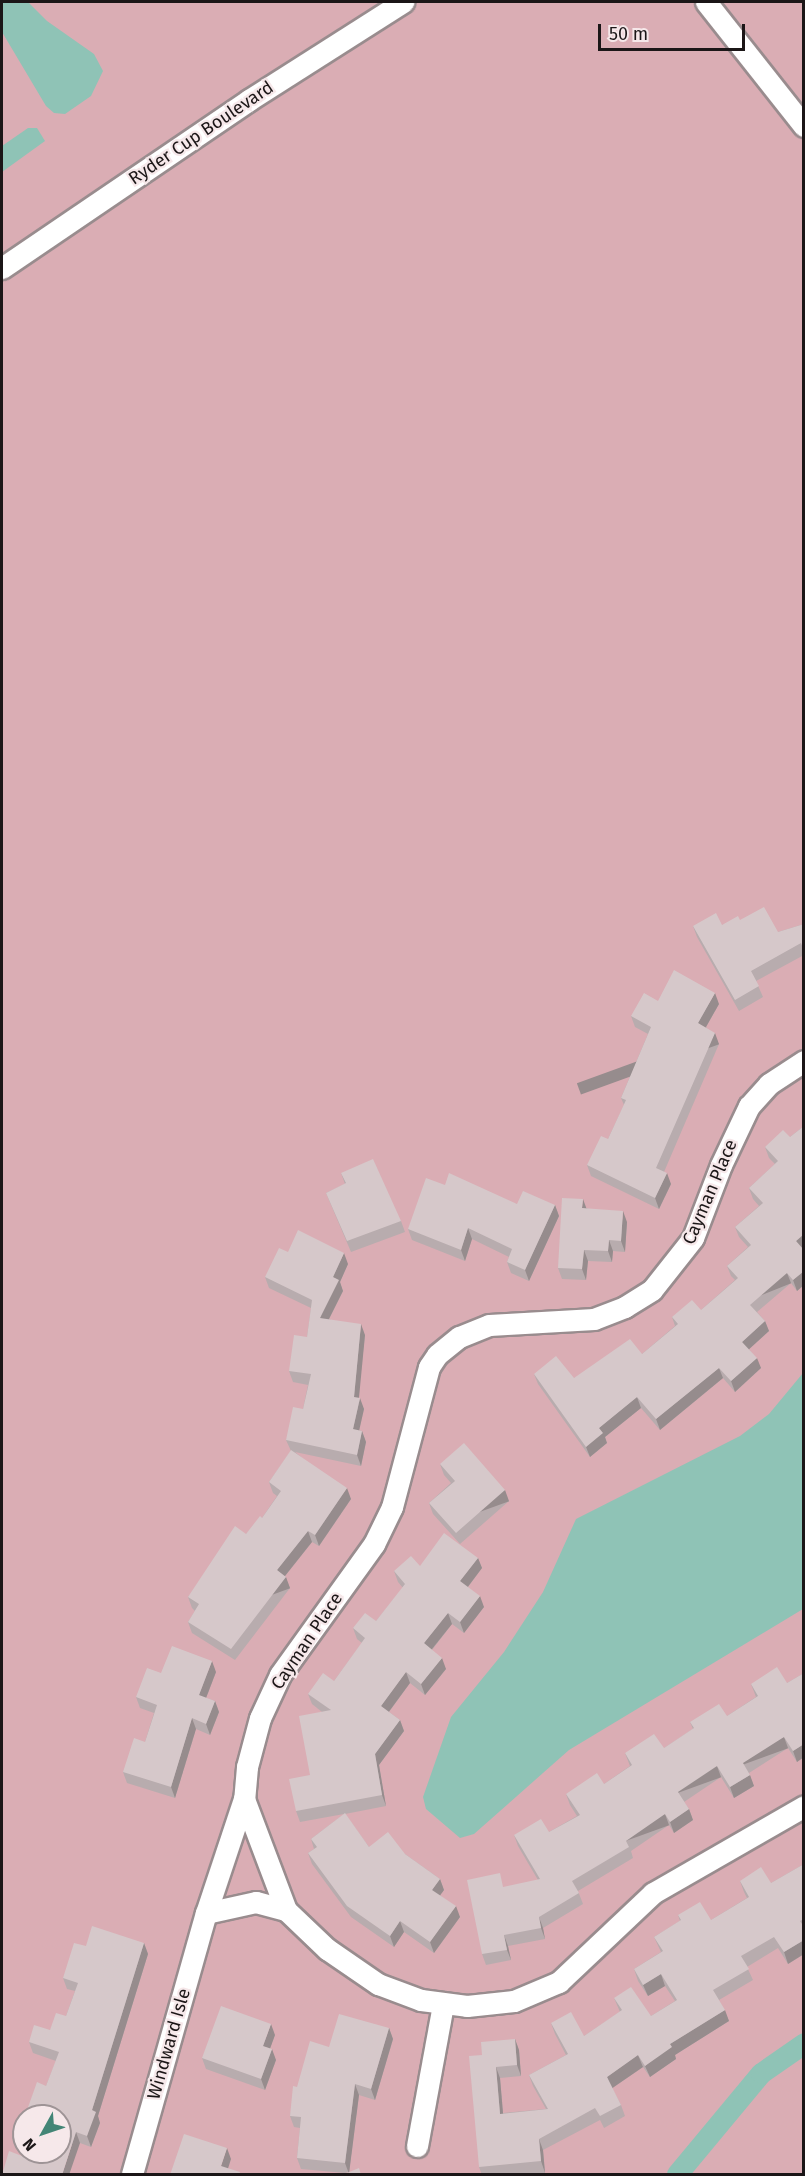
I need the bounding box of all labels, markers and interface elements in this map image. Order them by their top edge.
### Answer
scale bar [601,12,748,50]
text: 50 m [609,23,648,45]
street label: Ryder Cup Boulevard [124,76,278,190]
street label: Cayman Place [678,1136,742,1248]
street label: Cayman Place [267,1588,347,1694]
street label: Windward Isle [143,1986,195,2102]
north arrow [12,2104,72,2164]
text: N [19,2134,40,2155]

